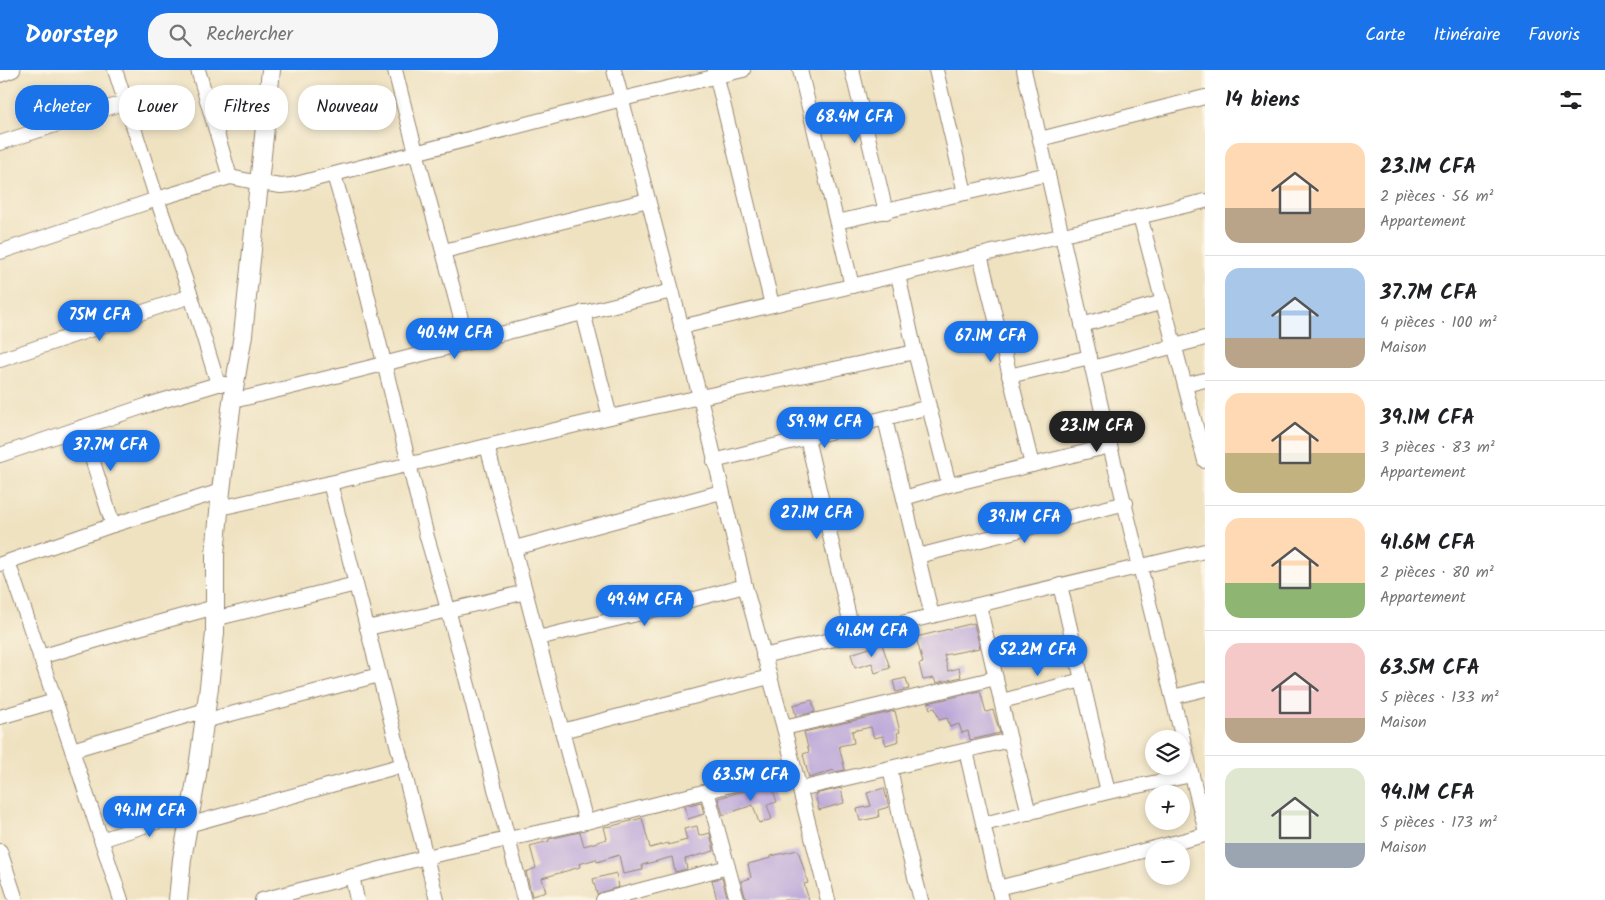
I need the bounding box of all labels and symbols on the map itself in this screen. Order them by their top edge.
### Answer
pin: 68.4M CFA [798,102,912,144]
pin: 75M CFA [54,300,146,342]
pin: 40.4M CFA [398,318,512,360]
pin: 67.1M CFA [934,320,1048,363]
pin: 59.9M CFA [768,406,882,449]
pin: 23.1M CFA [1040,410,1154,453]
pin: 37.7M CFA [54,430,168,472]
pin: 27.1M CFA [760,498,874,540]
pin: 39.1M CFA [968,502,1082,544]
pin: 49.4M CFA [588,584,702,627]
pin: 41.6M CFA [815,616,929,658]
pin: 52.2M CFA [981,634,1095,677]
pin: 63.5M CFA [694,760,808,802]
pin: 94.1M CFA [93,796,207,838]

